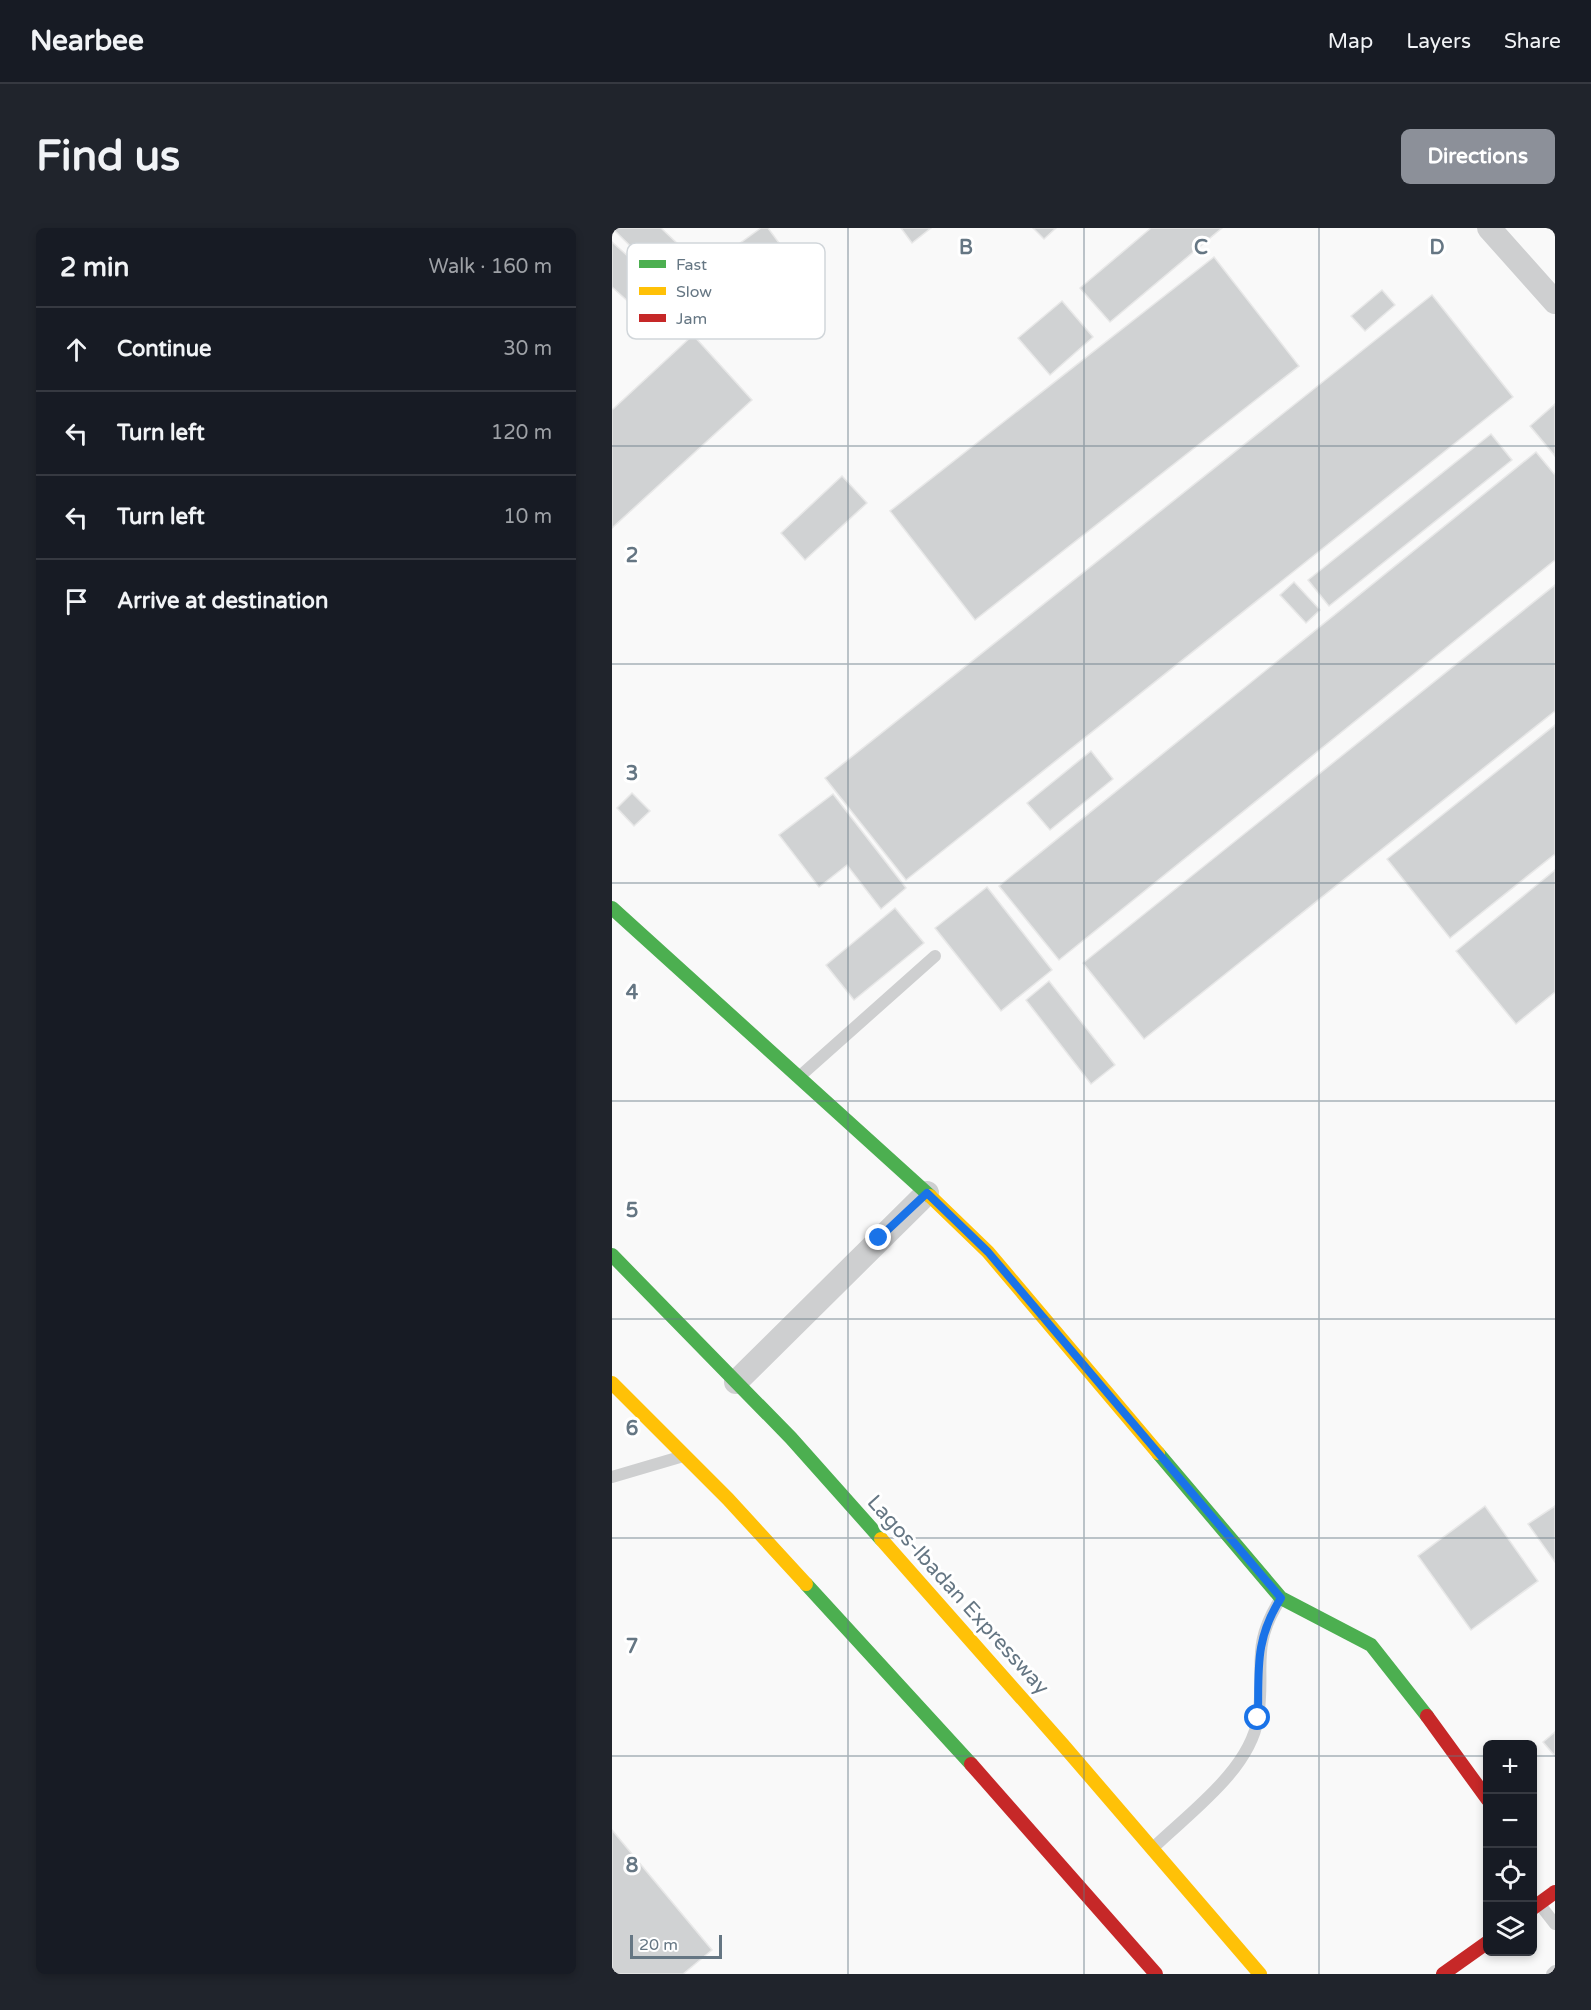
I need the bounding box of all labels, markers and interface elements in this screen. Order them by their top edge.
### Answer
text: Nearbee [30,24,144,58]
text: Map [1328,29,1373,54]
text: Layers [1406,29,1471,54]
text: Share [1504,29,1561,54]
button: Directions [1401,129,1555,184]
text: Find us [36,131,180,182]
text: B [959,236,973,260]
text: C [1194,236,1208,260]
text: D [1429,236,1445,260]
legend [627,243,825,339]
text: 2 min [60,252,129,283]
text: Walk · 160 m [429,255,552,279]
text: Fast [676,255,707,275]
text: Slow [676,282,712,302]
text: Jam [676,309,707,329]
icon: ahead [60,333,93,366]
text: Continue [117,336,212,362]
text: 30 m [503,337,552,361]
icon: left [60,417,93,450]
text: Turn left [117,420,205,446]
text: 120 m [491,421,552,445]
icon: left [60,501,93,534]
text: Turn left [117,504,205,530]
text: 10 m [503,505,552,529]
text: 2 [626,544,638,568]
icon: arrive [60,585,93,618]
text: Arrive at destination [117,588,328,614]
text: 3 [626,762,638,786]
text: 4 [626,981,639,1005]
text: 5 [626,1199,638,1223]
route end [865,1224,891,1250]
text: 6 [626,1417,638,1441]
street label: Lagos-Ibadan Expressway [862,1490,1054,1700]
text: 7 [626,1635,638,1659]
route start [1244,1704,1270,1730]
map controls [1483,1740,1537,1956]
button: + [1483,1740,1537,1794]
button: − [1483,1794,1537,1848]
button: locate [1483,1848,1537,1902]
text: 8 [626,1854,638,1878]
button: layers [1483,1902,1537,1956]
scale bar [630,1932,722,1960]
text: 20 m [639,1935,678,1955]

